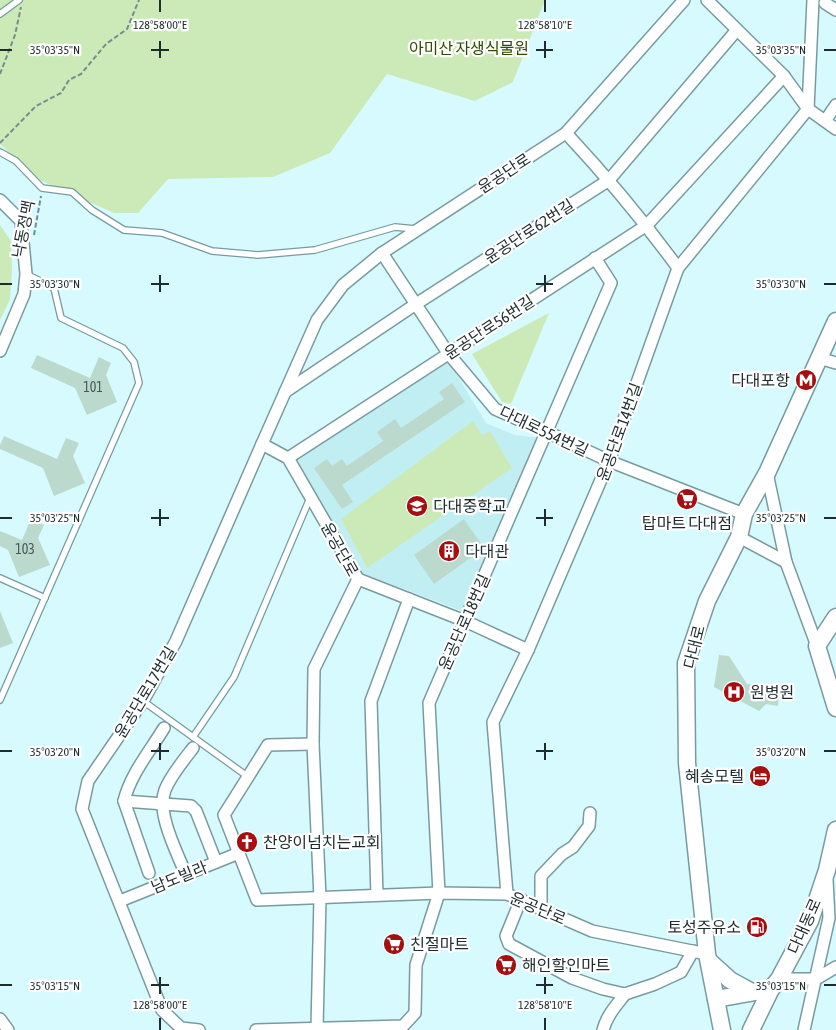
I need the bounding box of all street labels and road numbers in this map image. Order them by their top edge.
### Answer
street label: 윤공단로 [474,149,534,197]
street label: 윤공단로62번길 [481,195,577,267]
street label: 낙동정맥 [9,198,37,260]
street label: 윤공단로56번길 [441,291,537,363]
street label: 윤공단로14번길 [593,380,645,484]
street label: 다대로554번길 [497,403,591,459]
street label: 윤공단로 [318,519,362,579]
street label: 윤공단로18번길 [435,571,493,673]
street label: 다대로 [680,623,708,671]
street label: 윤공단로17번길 [111,643,179,741]
street label: 남도빌라 [148,858,210,896]
street label: 윤공단로 [507,888,569,928]
street label: 다대동로 [784,895,824,957]

